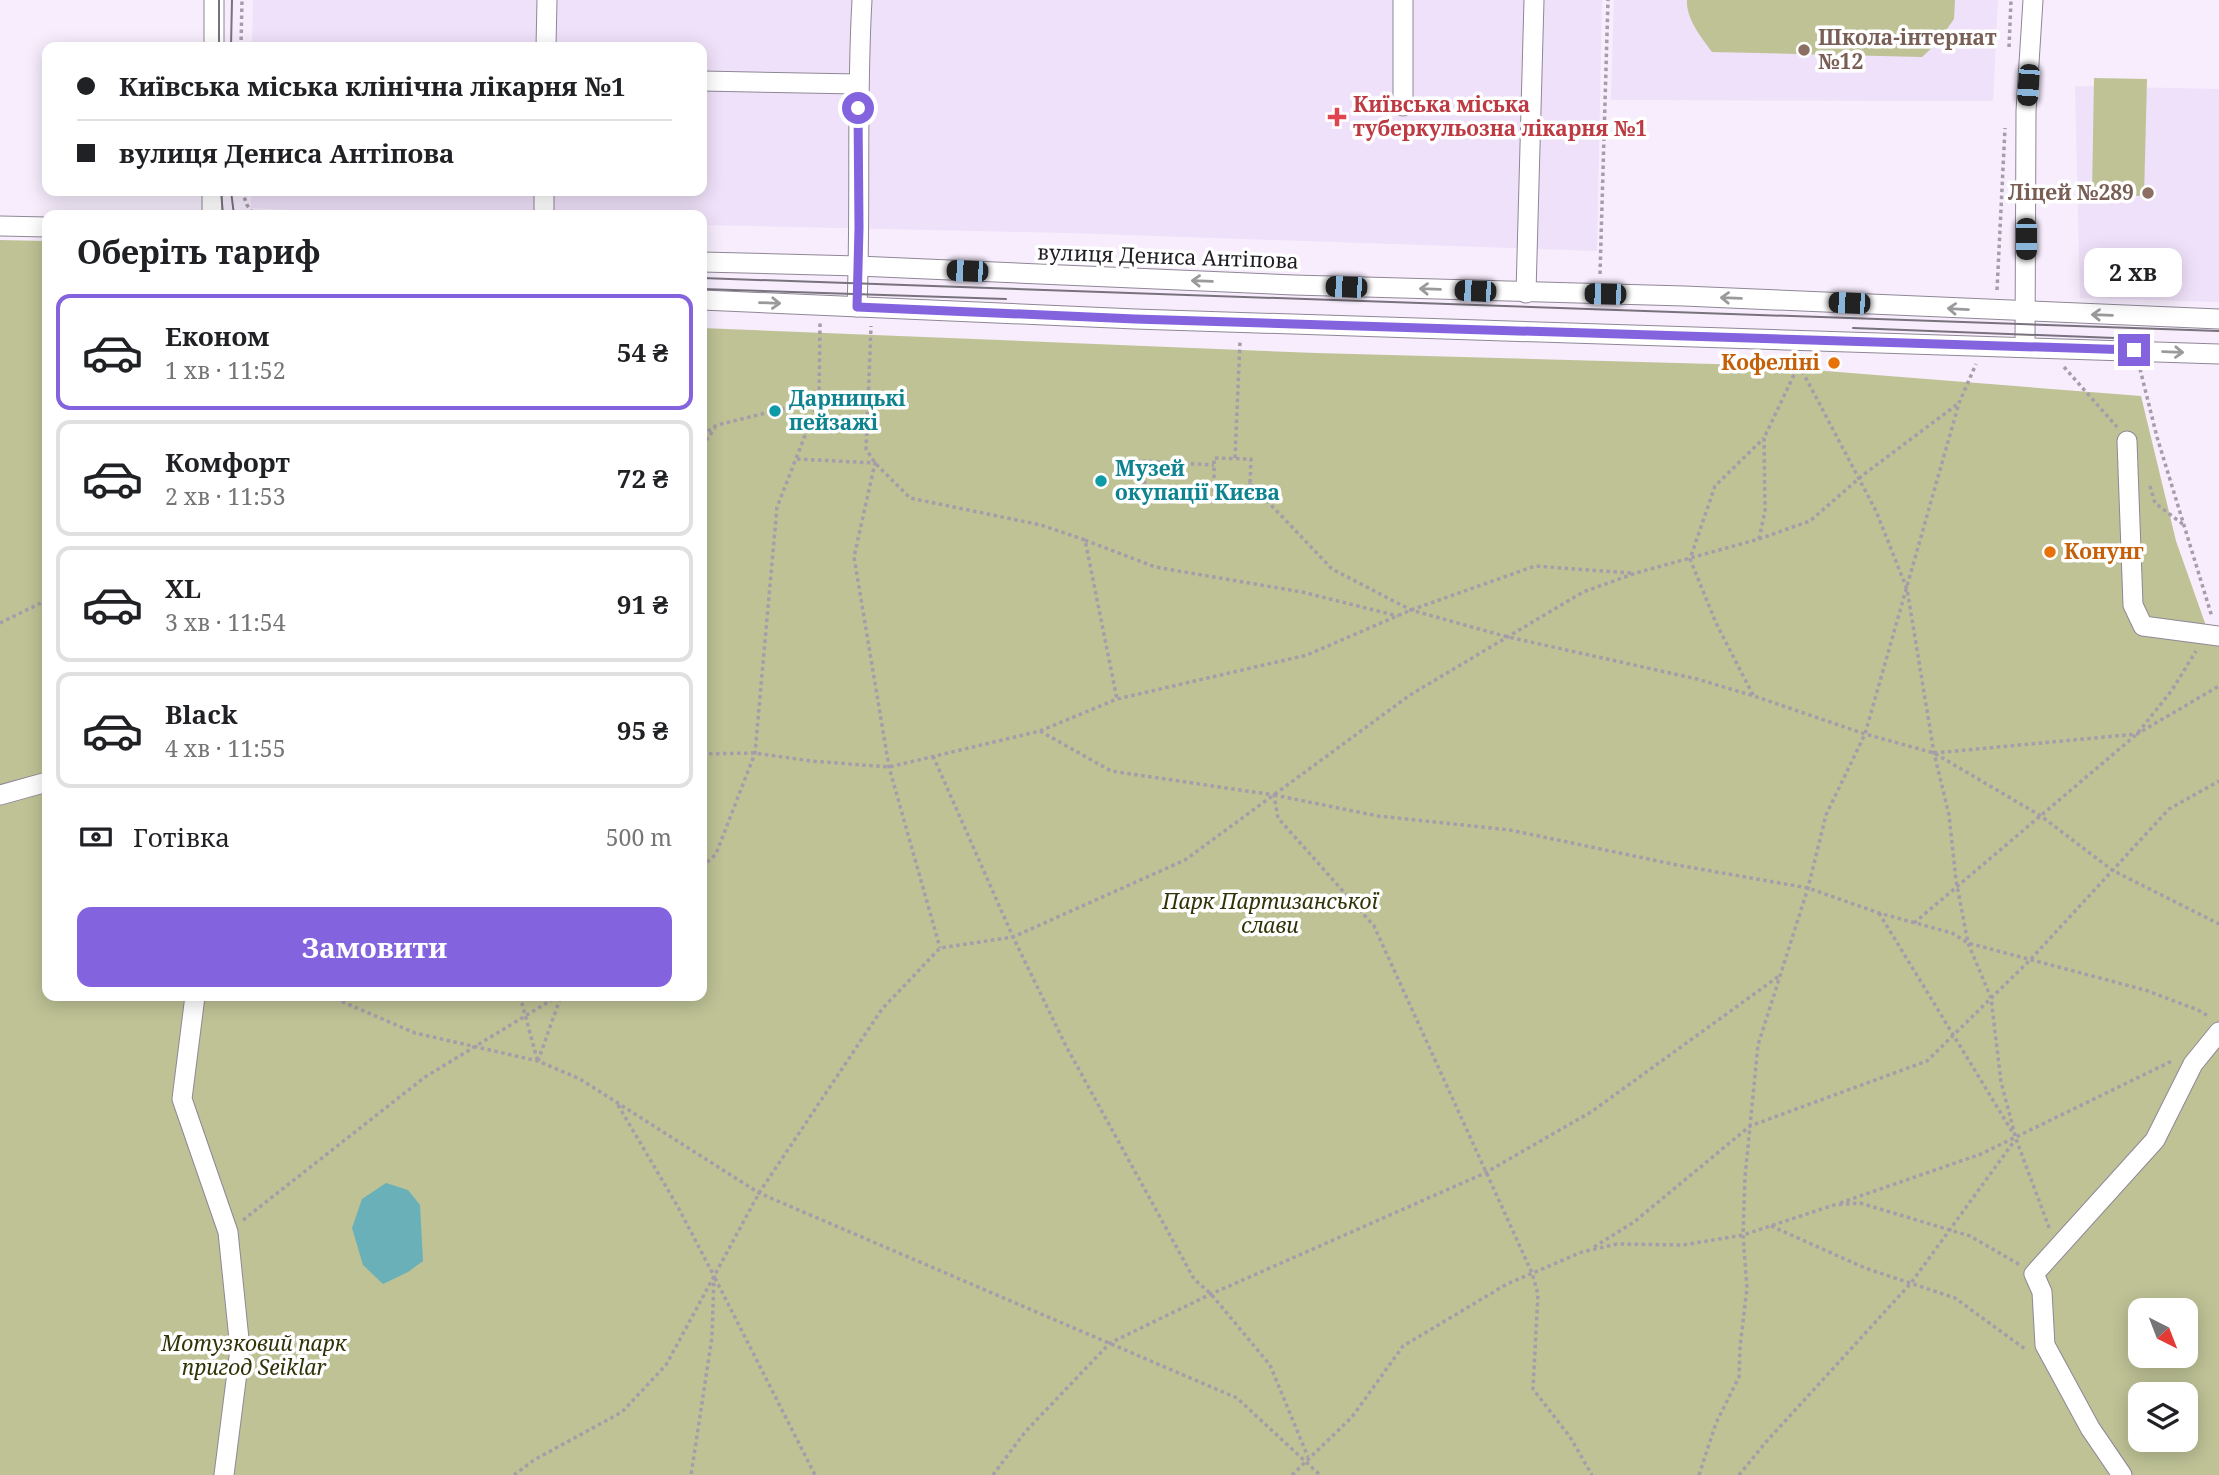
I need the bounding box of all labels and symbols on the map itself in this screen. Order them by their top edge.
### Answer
place label: Школа-інтернат №12 [1818,23,1997,75]
marker: Школа-інтернат №12 [1796,42,1812,58]
car [2017,63,2040,107]
place label: Київська міська туберкульозна лікарня №1 [1353,90,1647,142]
route start [842,92,874,124]
marker: Київська міська туберкульозна лікарня №1 [1327,107,1347,127]
place label: Ліцей №289 [2008,178,2134,206]
marker: Ліцей №289 [2140,185,2156,201]
car [2016,218,2037,260]
street label: вулиця Дениса Антіпова [1037,237,1299,275]
callout: 2 хв [2085,248,2183,298]
car [946,260,989,282]
one-way arrow [1192,274,1214,287]
car [1325,276,1368,298]
car [1454,280,1497,302]
one-way arrow [1418,283,1441,296]
car [1584,283,1627,305]
one-way arrow [1719,291,1742,305]
car [1828,292,1871,314]
one-way arrow [758,297,781,310]
one-way arrow [1947,302,1970,315]
one-way arrow [2091,309,2114,322]
route end [2118,334,2150,366]
one-way arrow [2161,345,2184,358]
place label: Кофеліні [1721,348,1821,376]
marker: Кофеліні [1826,355,1842,371]
place label: Дарницькі пейзажі [789,384,906,436]
marker: Дарницькі пейзажі [767,403,783,419]
place label: Музей окупації Києва [1115,454,1280,506]
marker: Музей окупації Києва [1093,473,1109,489]
place label: Конунг [2064,537,2144,565]
marker: Конунг [2042,544,2058,560]
park label: Парк Партизанської слави [1161,887,1380,939]
north arrow [2128,1298,2198,1368]
park label: Мотузковий парк пригод Seiklar [160,1329,348,1381]

